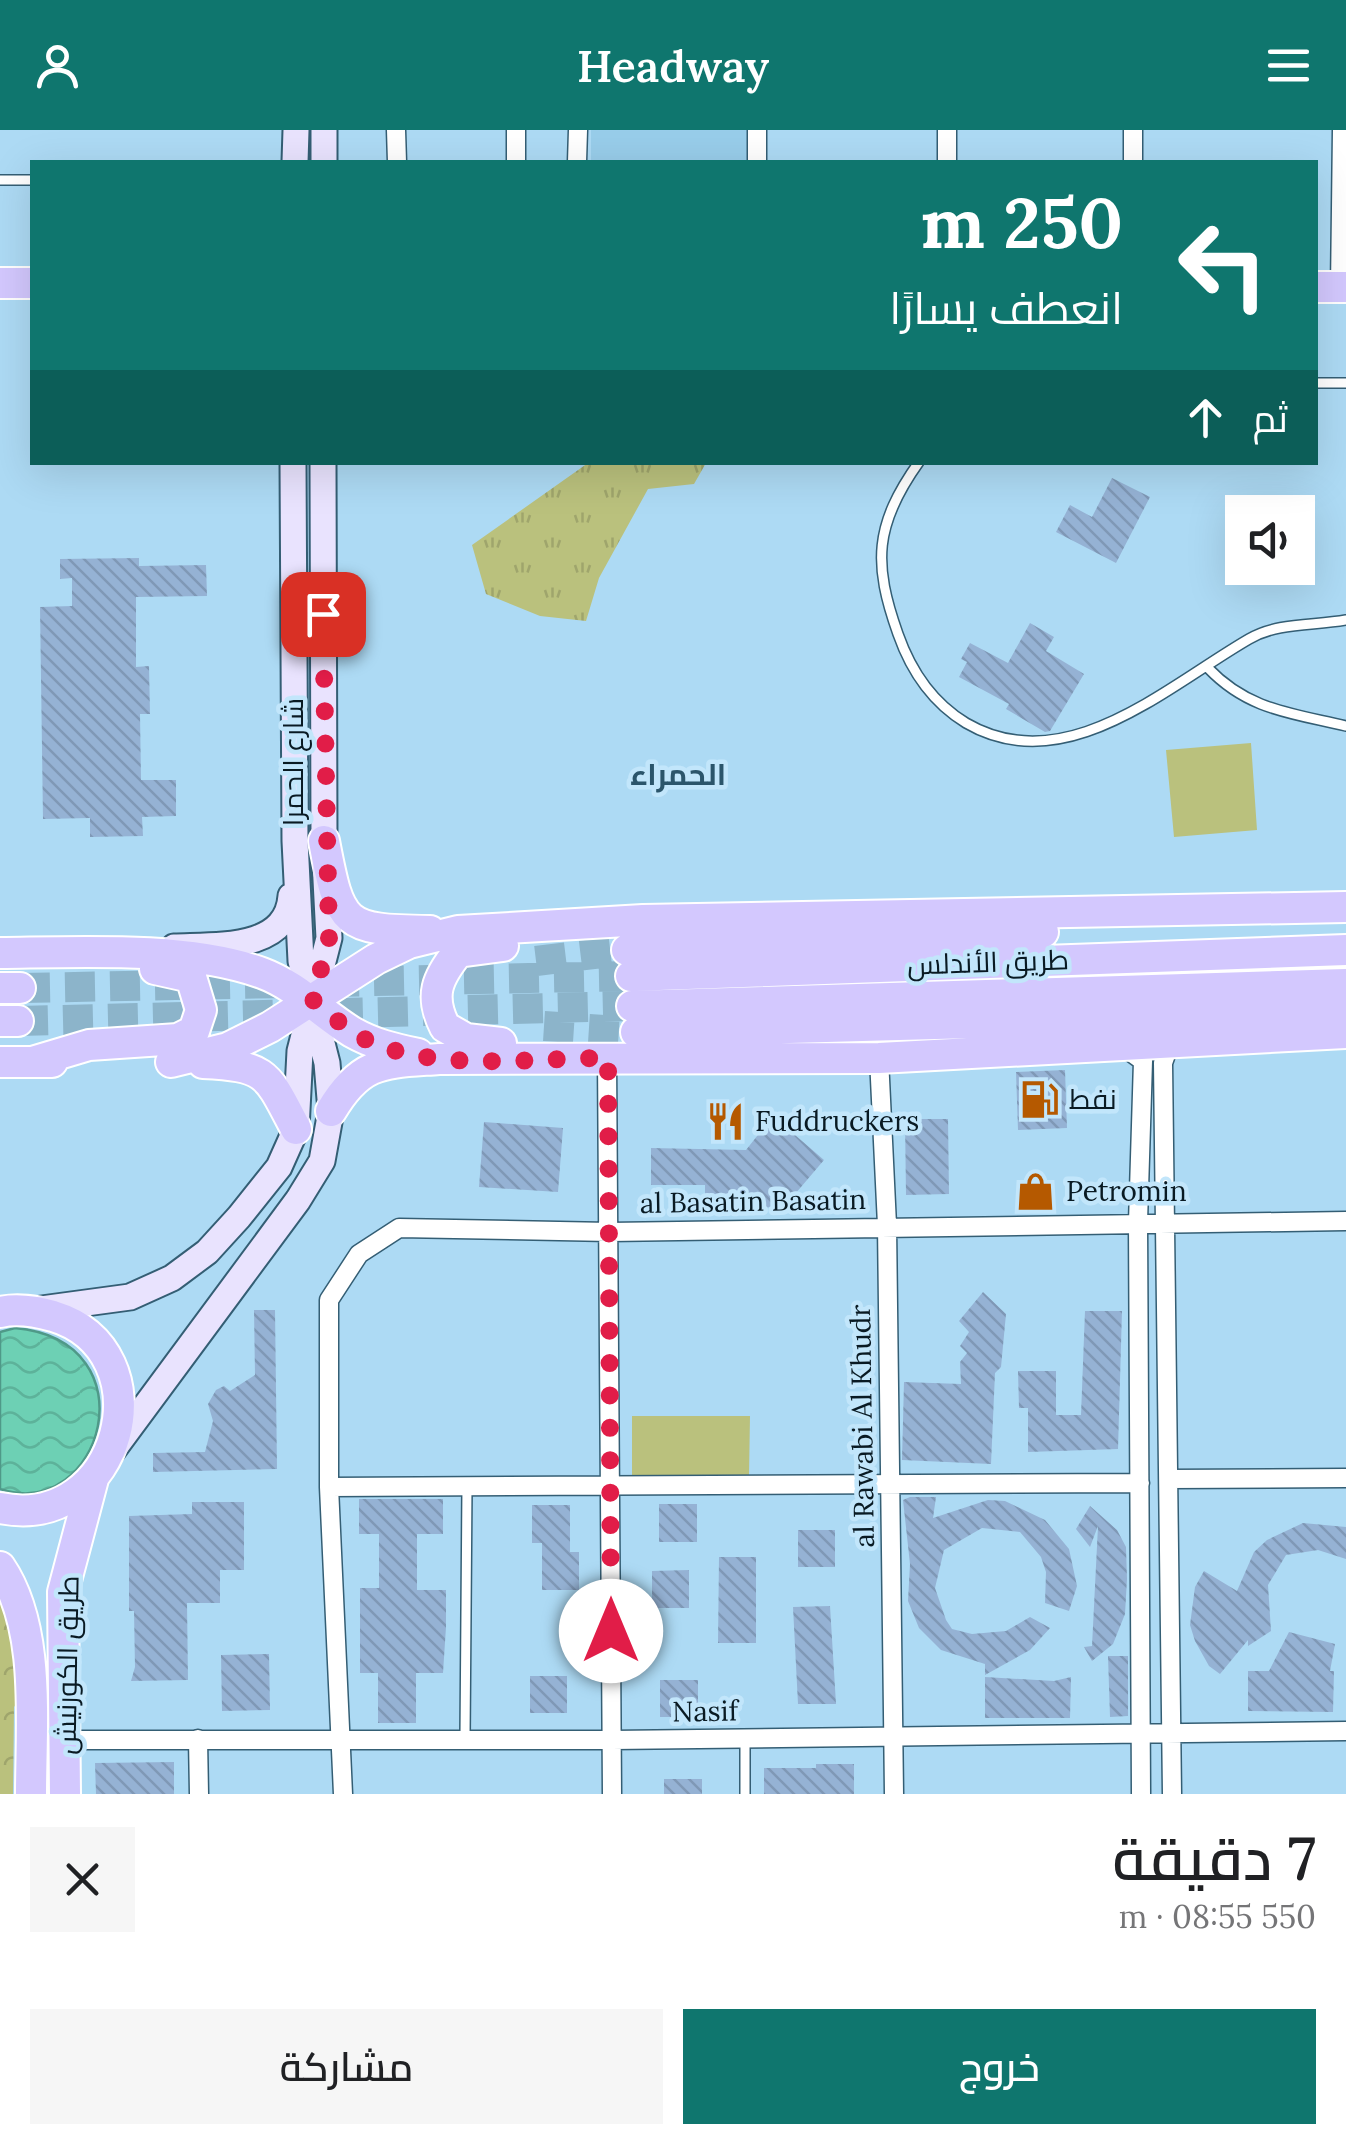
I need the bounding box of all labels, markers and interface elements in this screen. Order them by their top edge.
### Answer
text: Headway [577,37,769,94]
icon: person [30,38,85,93]
icon: menu [1261,38,1316,93]
text: 250 m [921,178,1123,267]
icon: left [1158,200,1288,330]
text: انعطف يسارًا [889,279,1123,336]
icon: ahead [1178,390,1233,445]
text: ثم [1253,394,1288,442]
map controls [1225,495,1315,585]
button: sound [1225,495,1315,585]
pin [281,572,366,657]
icon: arrive [296,587,351,642]
street label: شارع الحمرا [275,698,312,826]
district label: الحمراء [630,755,726,793]
street label: طريق الأندلس [906,941,1070,983]
fuel station icon: نفط [1018,1078,1060,1120]
place label: نفط [1069,1081,1117,1117]
restaurant icon: Fuddruckers [704,1100,746,1142]
place label: Fuddruckers [755,1103,919,1139]
shop icon: Petromin [1015,1170,1057,1212]
place label: Petromin [1066,1173,1187,1209]
street label: al Basatin Basatin [640,1181,866,1221]
street label: al Rawabi Al Khudr [842,1304,882,1548]
street label: طريق الكورنيش [47,1575,87,1755]
position arrow [559,1579,663,1683]
street label: Nasif [672,1692,741,1730]
text: 7 دقيقة [1112,1820,1316,1896]
button: close [30,1827,135,1932]
text: 550 m · 08:55 [1119,1896,1316,1937]
button: مشاركة [30,2009,663,2124]
button: خروج [683,2009,1316,2124]

